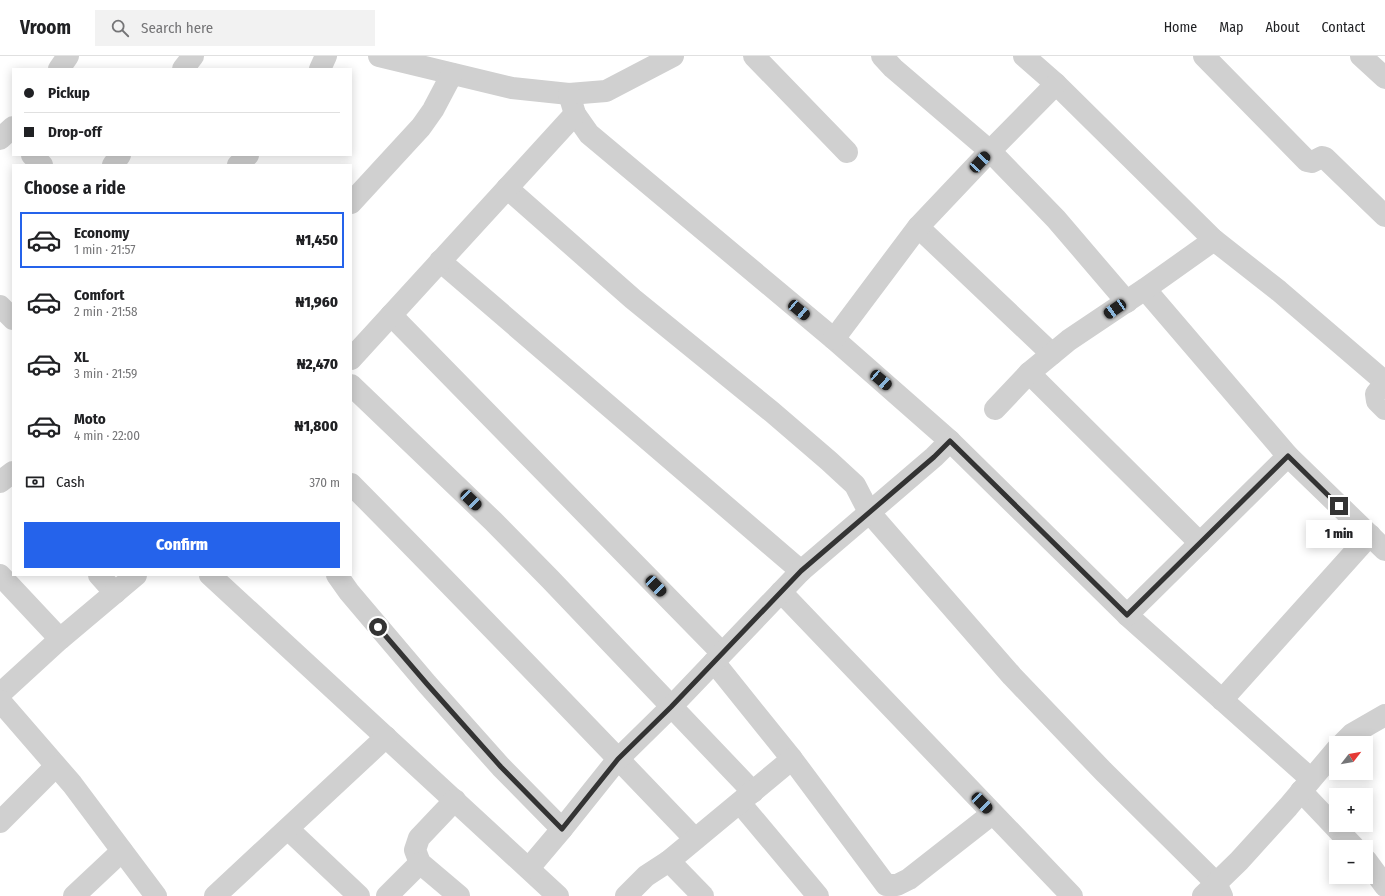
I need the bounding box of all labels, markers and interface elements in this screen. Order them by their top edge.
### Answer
search box [95,10,375,46]
text: Vroom [20,16,71,39]
icon: search [109,17,131,39]
text: Search here [141,19,213,37]
text: Home [1164,19,1197,36]
text: Map [1219,19,1243,36]
text: About [1265,19,1300,36]
text: Contact [1322,19,1365,36]
text: Pickup [48,84,90,102]
text: Drop-off [48,123,102,141]
car [967,149,993,175]
text: Choose a ride [24,177,126,199]
icon: car [26,222,62,258]
text: Economy [74,224,129,242]
text: ₦1,450 [296,231,338,249]
text: 1 min · 21:57 [74,242,135,257]
icon: car [26,284,62,320]
text: Comfort [74,286,125,304]
text: ₦1,960 [295,293,338,311]
car [1102,297,1128,321]
car [786,298,812,322]
text: 2 min · 21:58 [74,304,138,319]
icon: car [26,346,62,382]
text: XL [74,348,89,366]
text: ₦2,470 [297,355,338,373]
text: 3 min · 21:59 [74,366,137,381]
car [868,368,894,392]
icon: car [26,408,62,444]
text: Moto [74,410,106,428]
text: ₦1,800 [295,417,338,435]
text: 4 min · 22:00 [74,428,140,443]
icon: cash [24,471,46,493]
text: Cash [56,473,85,491]
text: 370 m [309,475,340,490]
car [458,487,484,513]
route end [1330,497,1348,515]
callout: 1 min [1306,520,1372,548]
button: Confirm [24,522,340,568]
text: 1 min [1325,526,1353,541]
car [643,573,669,599]
route start [369,618,387,636]
north arrow [1329,736,1373,780]
map controls [1329,736,1373,884]
button: + [1329,788,1373,832]
car [969,790,995,816]
button: − [1329,840,1373,884]

